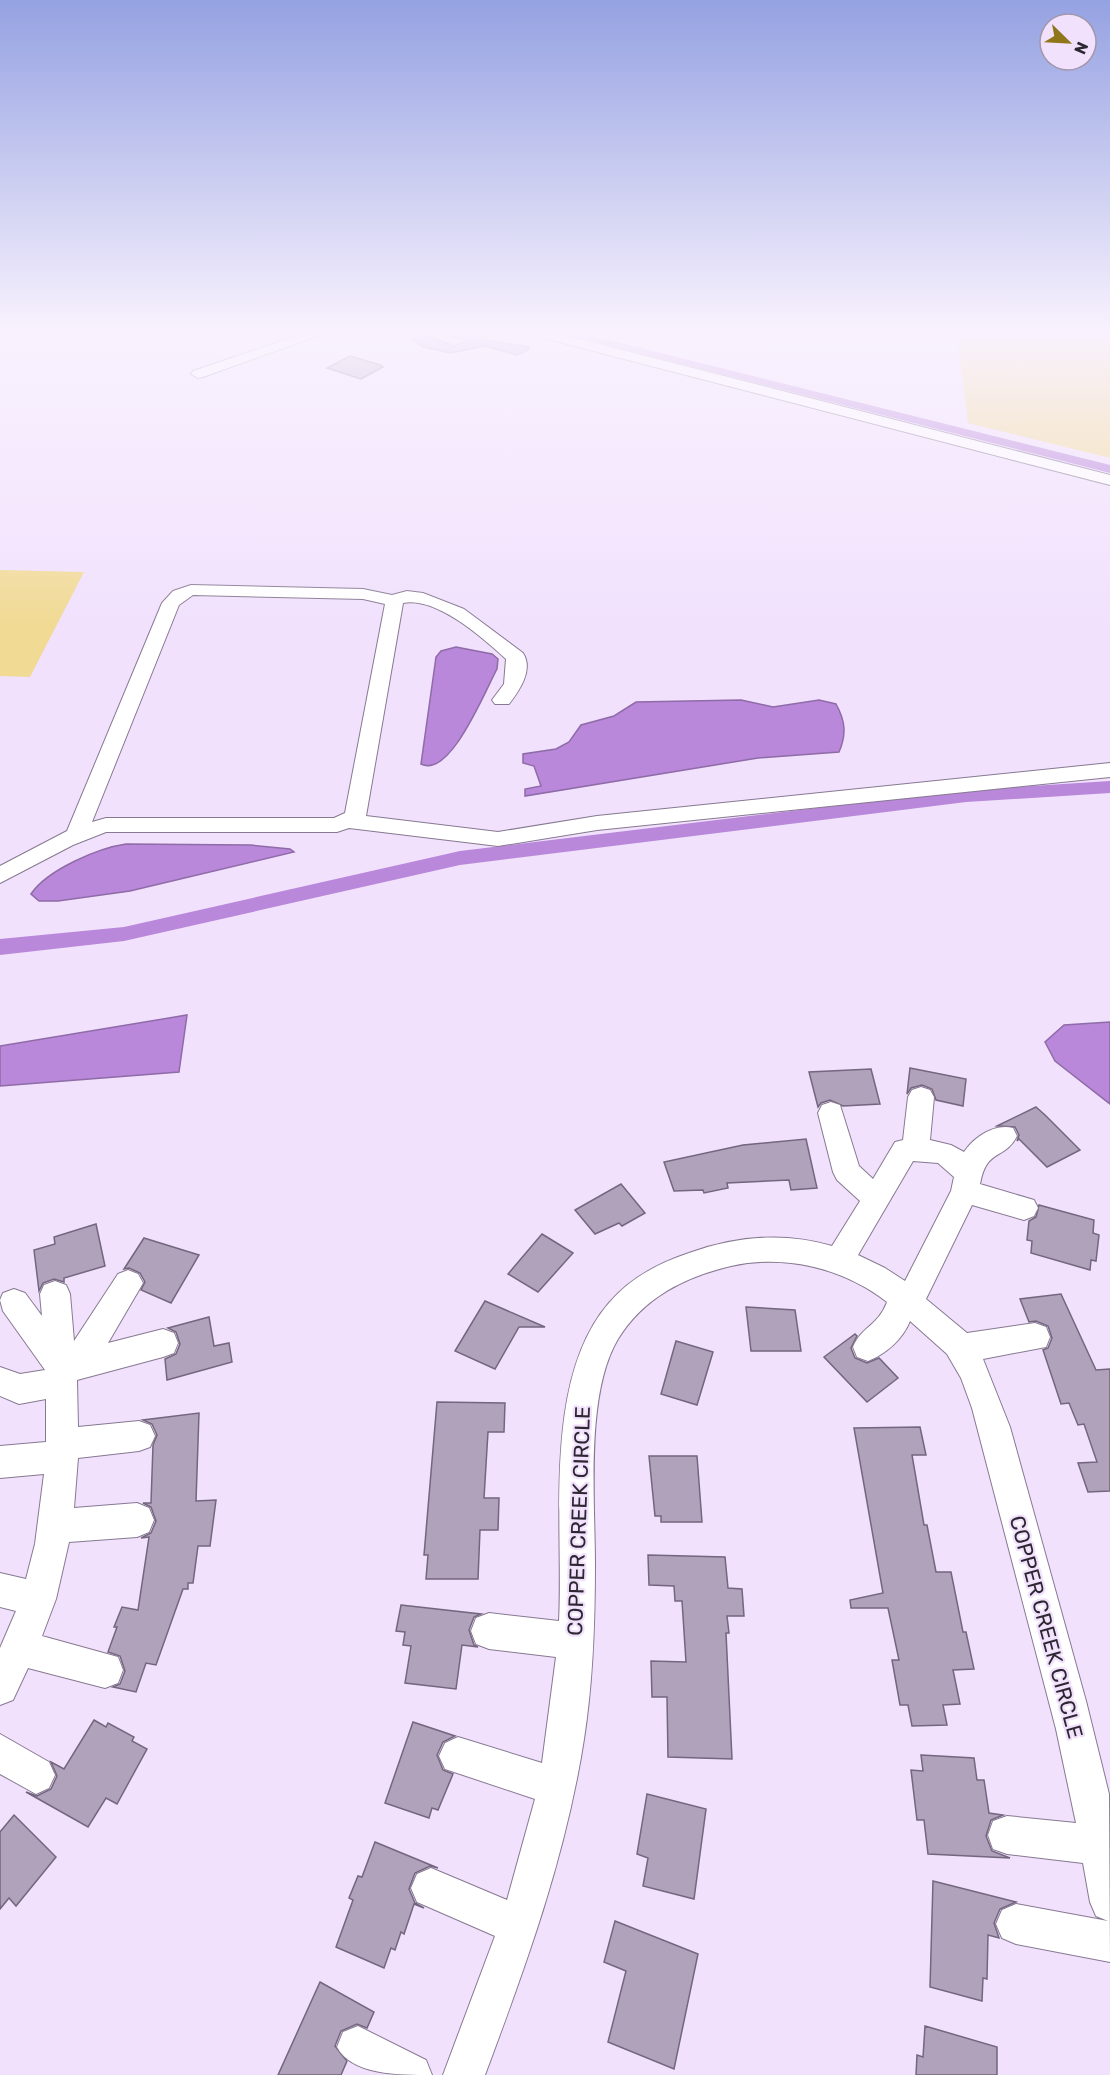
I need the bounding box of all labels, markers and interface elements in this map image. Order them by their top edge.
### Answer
north arrow [1038,12,1098,72]
text: N [1070,39,1092,57]
street label: COPPER CREEK CIRCLE [562,1406,595,1636]
street label: COPPER CREEK CIRCLE [1005,1513,1088,1741]

